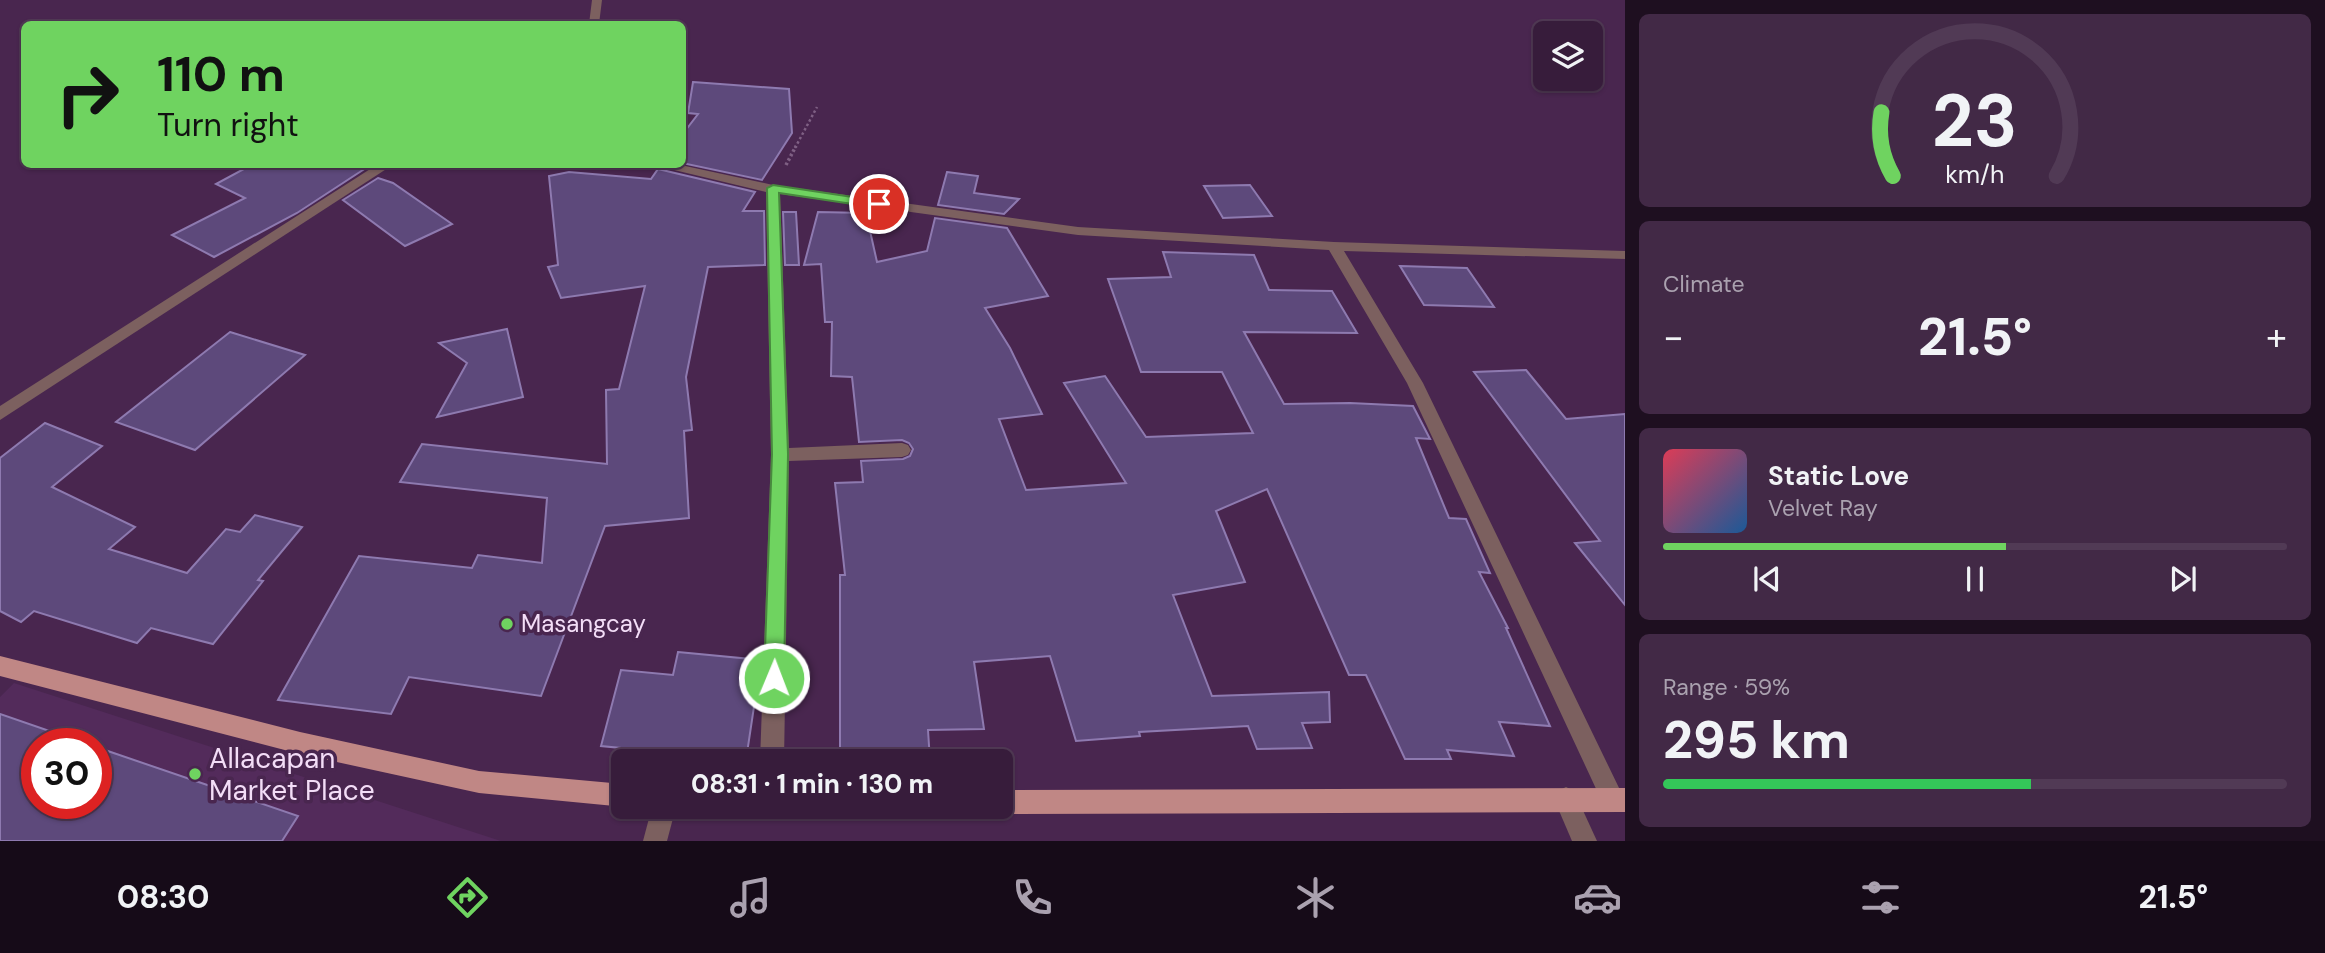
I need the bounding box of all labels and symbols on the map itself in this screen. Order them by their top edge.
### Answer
pin [849,174,909,234]
place label: Masangcay [521,608,646,639]
marker: Masangcay [499,616,515,632]
position arrow [737,641,811,715]
speed limit sign: 30 [21,728,112,819]
place label: Allacapan Market Place [209,740,375,809]
marker: Allacapan Market Place [187,766,203,782]

